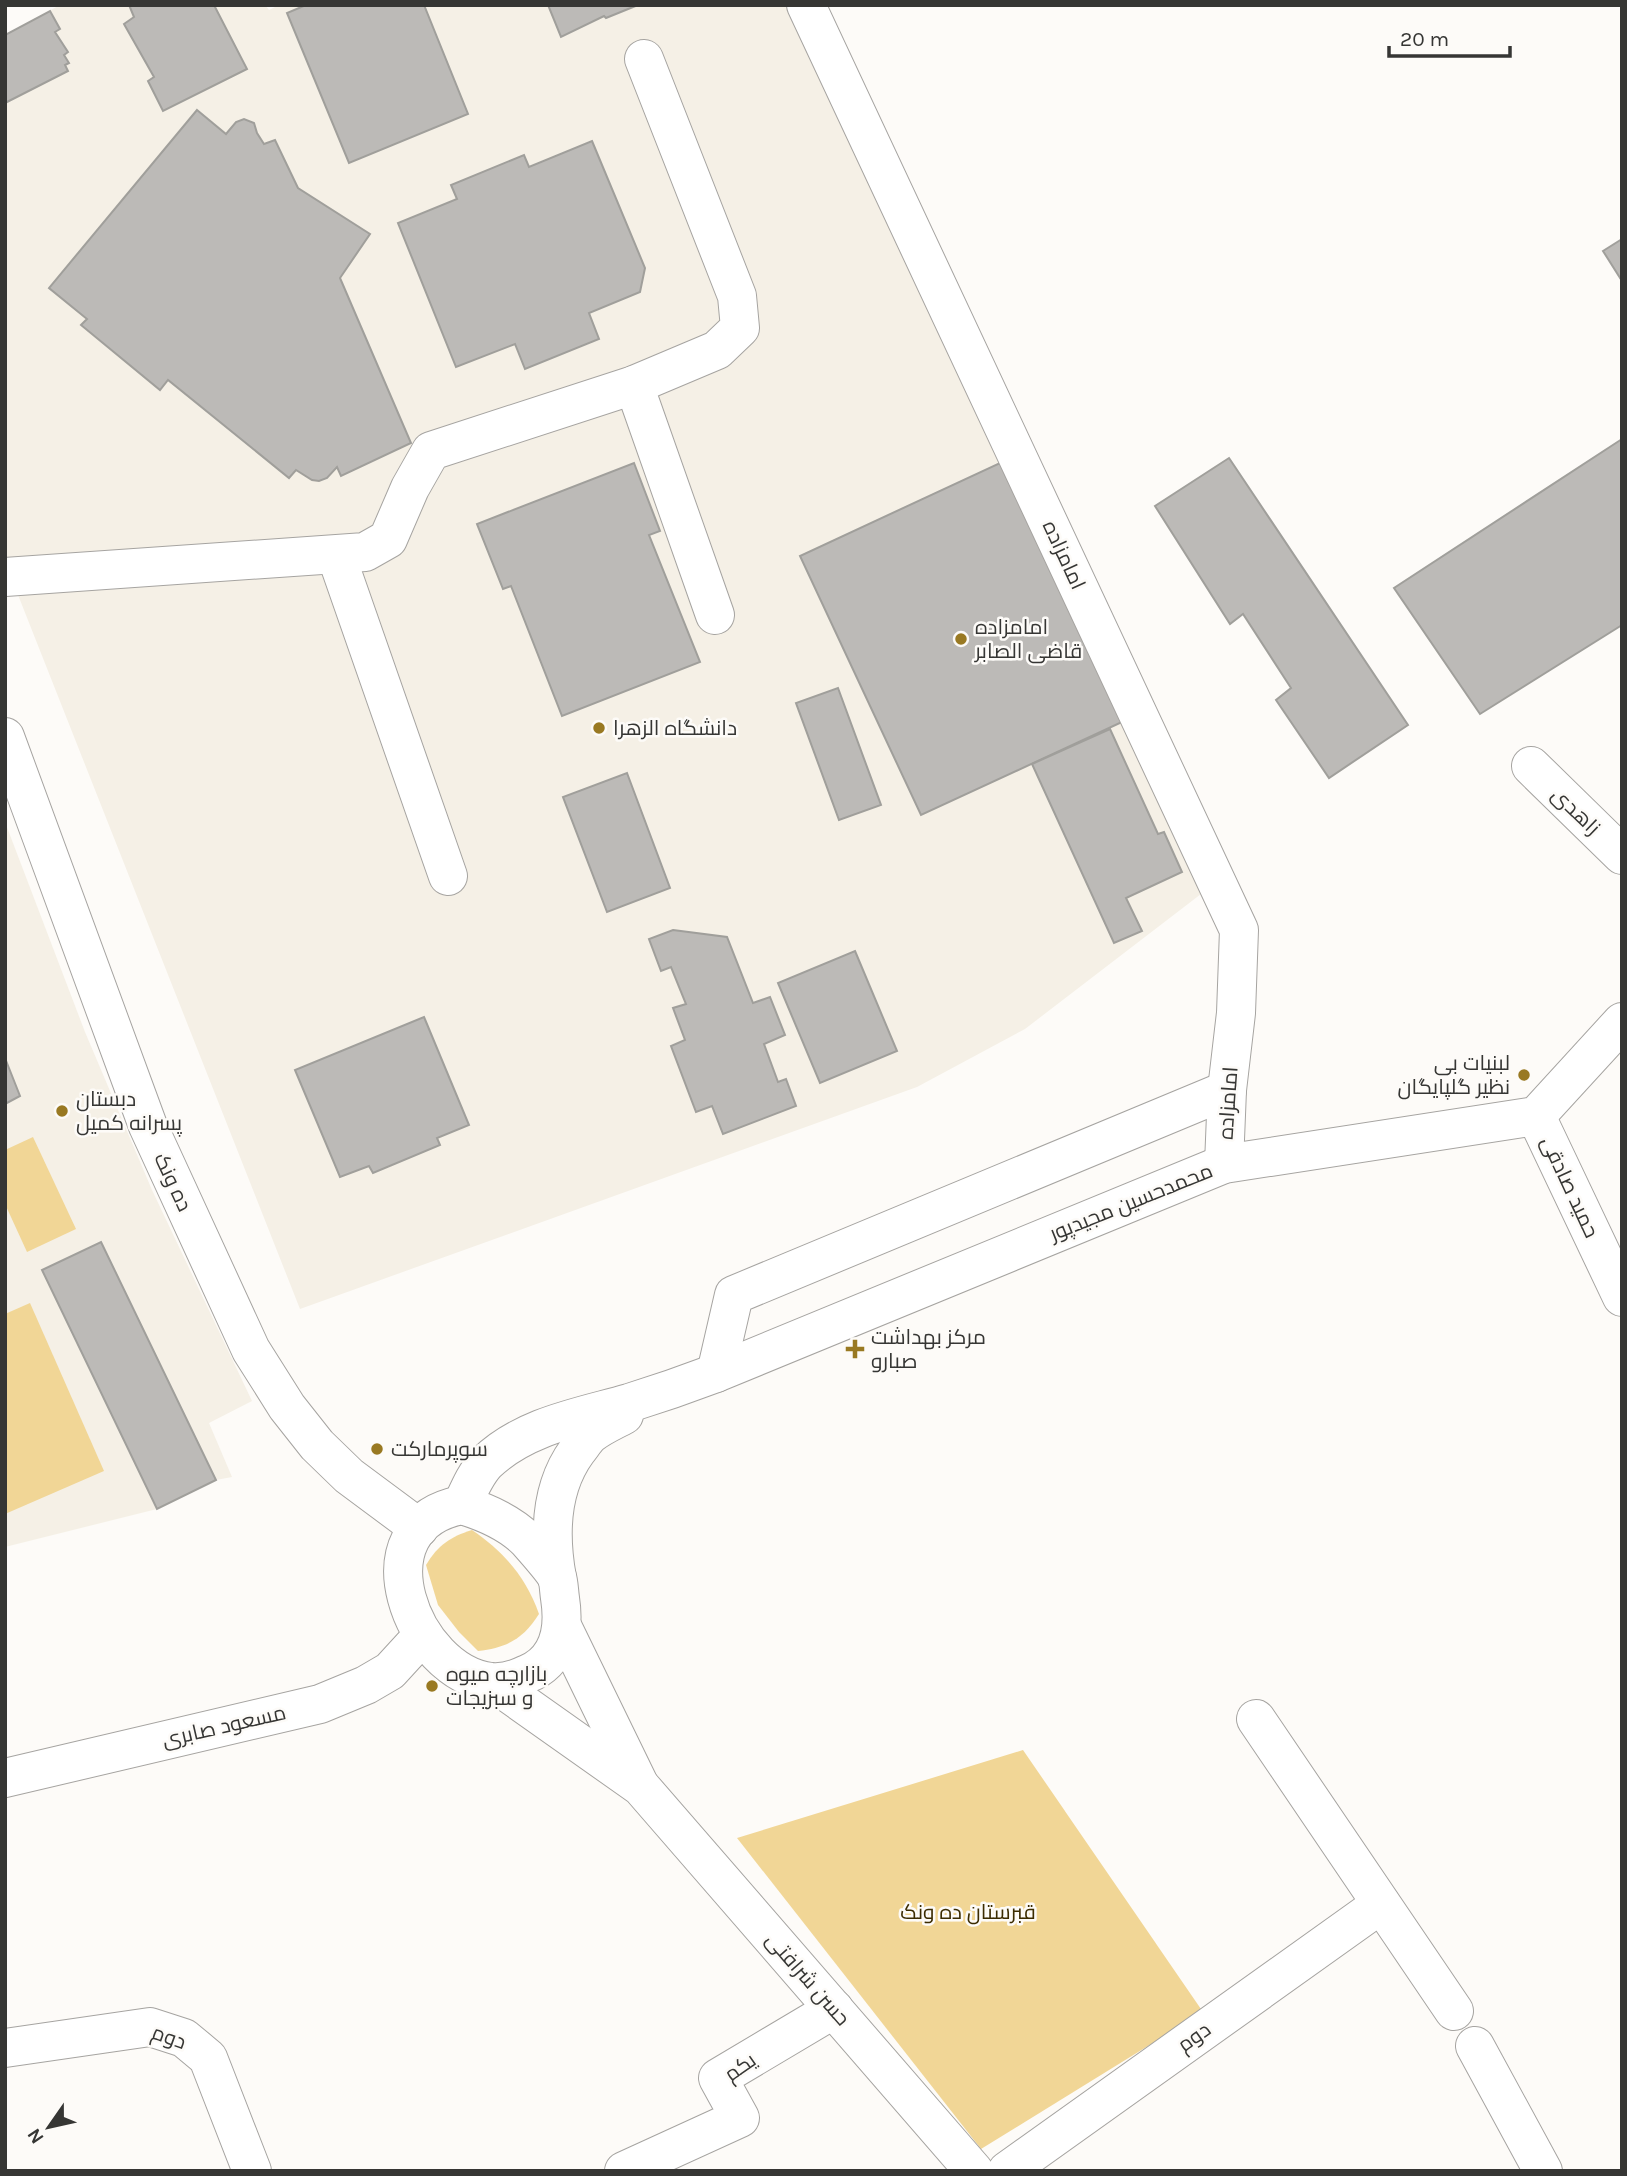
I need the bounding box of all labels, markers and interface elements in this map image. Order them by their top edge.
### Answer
scale bar [1389,14,1510,58]
text: 20 m [1400,27,1449,51]
street label: امامزاده [1038,517,1090,593]
place label: امامزاده قاضی الصابر [974,615,1082,664]
marker: امامزاده قاضی الصابر [953,631,969,647]
place label: دانشگاه الزهرا [613,716,737,740]
marker: دانشگاه الزهرا [591,720,607,736]
street label: زاهدی [1546,782,1605,840]
place label: لبنیات بی نظیر گلپایگان [1398,1051,1510,1100]
street label: امامزاده [1213,1066,1243,1140]
marker: لبنیات بی نظیر گلپایگان [1516,1067,1532,1083]
place label: دبستان پسرانه كميل [76,1087,183,1137]
marker: دبستان پسرانه كميل [54,1103,70,1119]
street label: حمید صادقی [1535,1133,1604,1242]
street label: ده ونک [149,1149,197,1215]
street label: محمدحسین مجیدپور [1045,1158,1217,1248]
place label: مرکز بهداشت صبارو [871,1325,986,1373]
marker: مرکز بهداشت صبارو [845,1339,865,1359]
place label: سوپرمارکت [391,1437,488,1463]
marker: سوپرمارکت [369,1441,385,1457]
place label: بازارچه میوه و سبزیجات [446,1662,547,1710]
marker: بازارچه میوه و سبزیجات [424,1678,440,1694]
street label: مسعود صابری [160,1700,288,1753]
park label: قبرستان ده ونک [900,1900,1036,1925]
street label: حسن شرافتی [760,1928,855,2031]
street label: دوم [1173,2017,1216,2058]
street label: دوم [148,2020,189,2056]
street label: یکم [719,2047,762,2088]
north arrow [14,2092,84,2162]
text: N [23,2124,49,2148]

